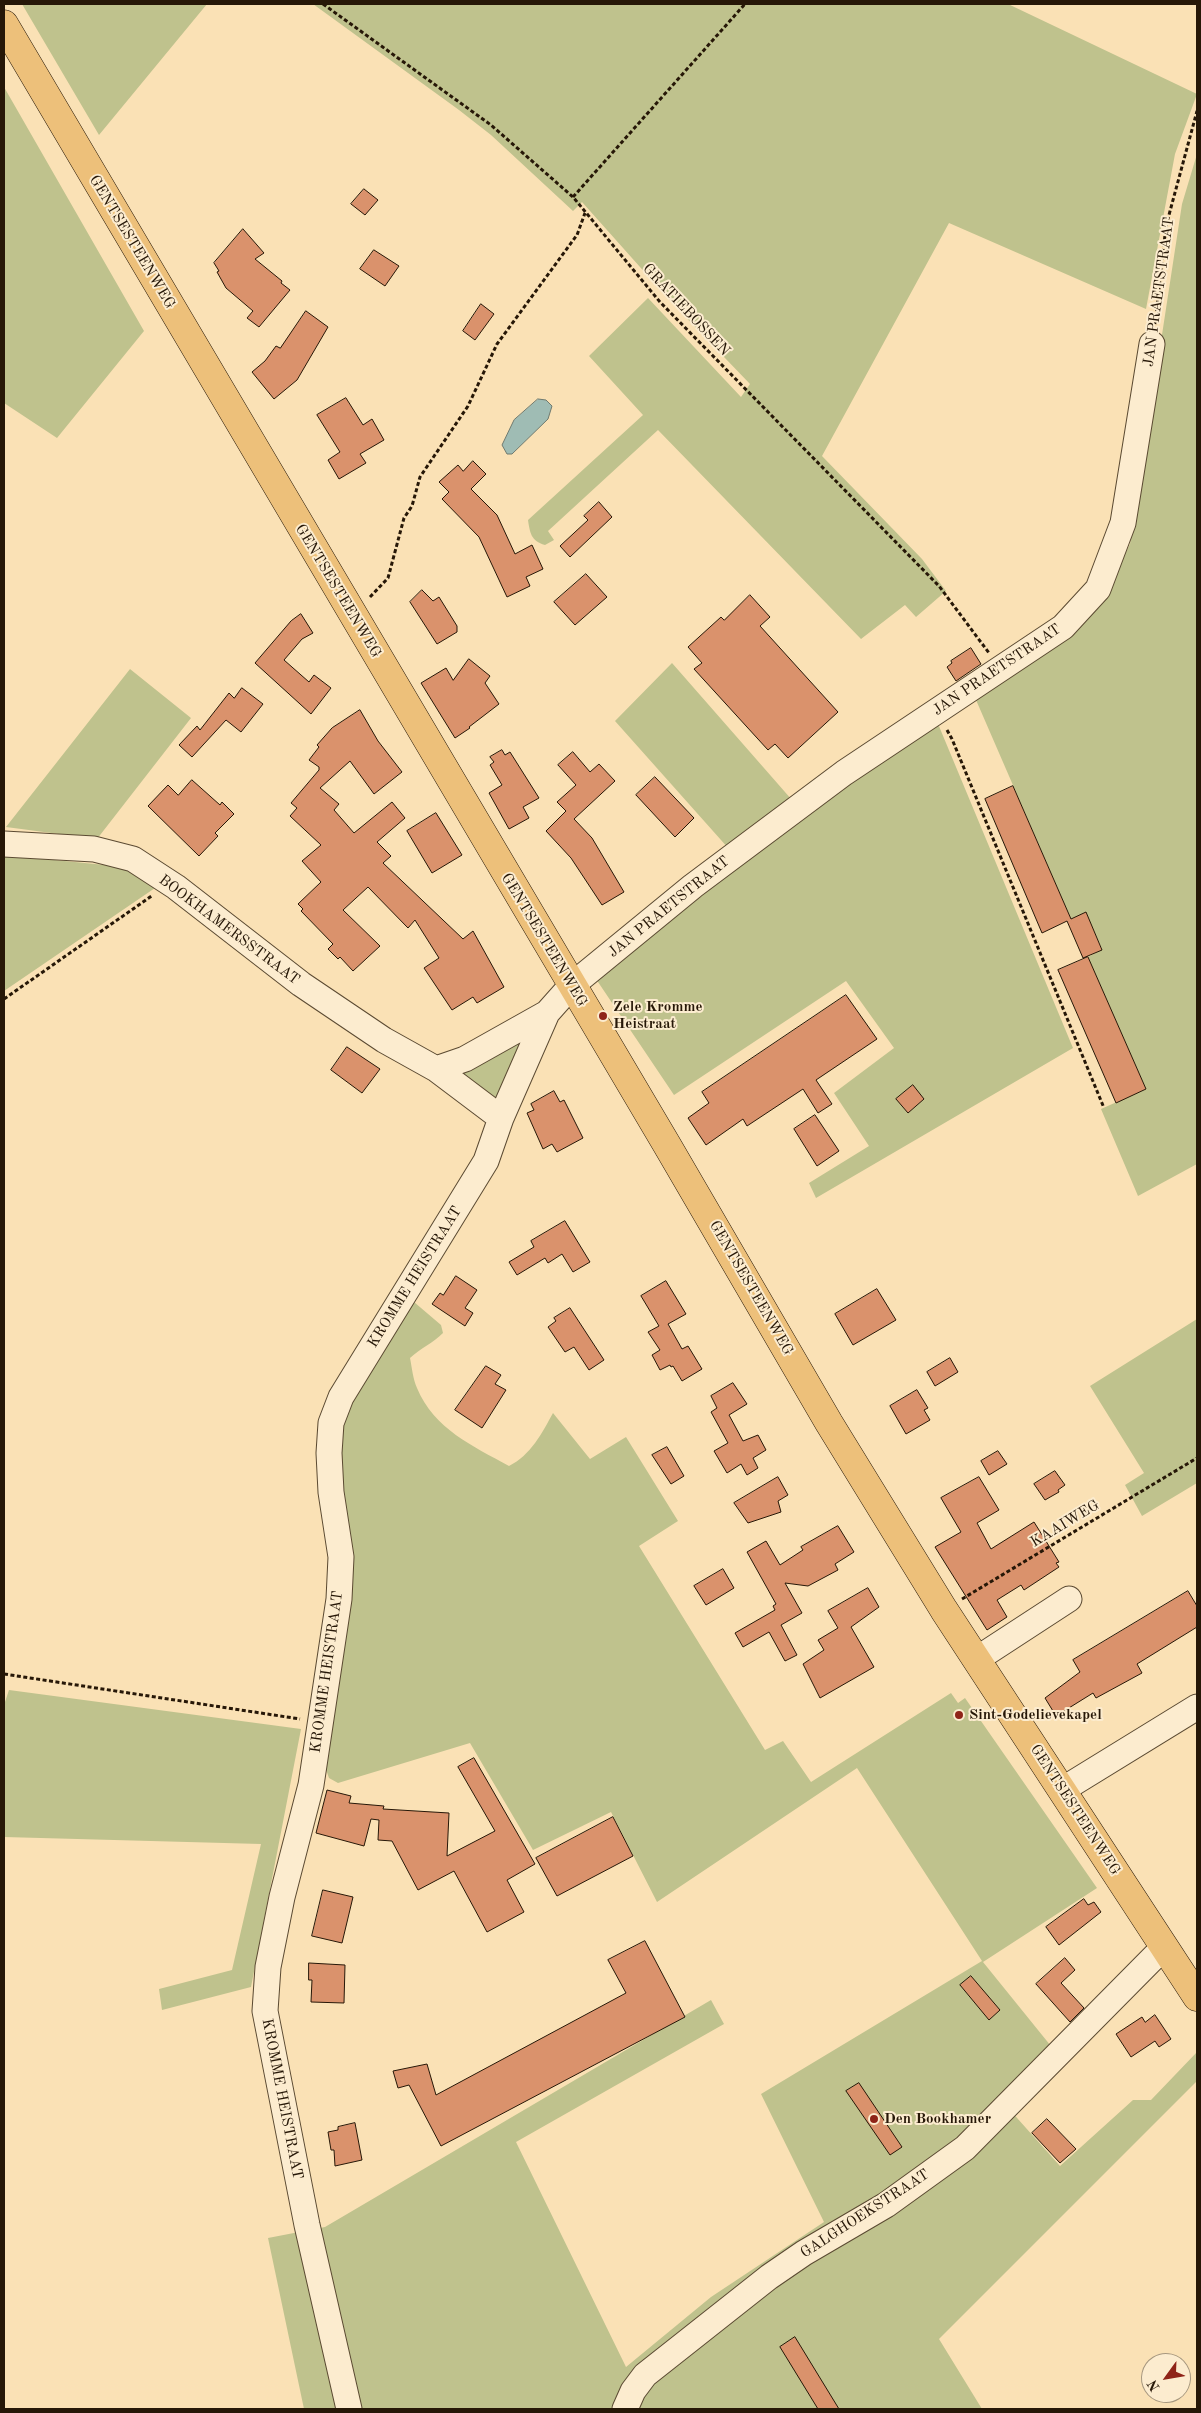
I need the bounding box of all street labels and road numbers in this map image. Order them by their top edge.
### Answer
street label: GENTSESTEENWEG [85,172,179,312]
street label: JAN PRAETSTRAAT [1140,216,1178,368]
street label: GRATIEBOSSEN [638,260,734,360]
street label: GENTSESTEENWEG [291,521,385,661]
street label: JAN PRAETSTRAAT [929,620,1065,720]
street label: JAN PRAETSTRAAT [605,853,733,961]
street label: GENTSESTEENWEG [497,870,591,1010]
street label: BOOKHAMERSSTRAAT [155,871,303,989]
street label: KROMME HEISTRAAT [364,1203,466,1351]
street label: GENTSESTEENWEG [705,1217,797,1359]
street label: KAAIWEG [1027,1496,1103,1552]
street label: KROMME HEISTRAAT [307,1590,347,1754]
street label: GENTSESTEENWEG [1026,1741,1124,1879]
street label: KROMME HEISTRAAT [258,2017,306,2181]
street label: GALGHOEKSTRAAT [797,2166,933,2262]

